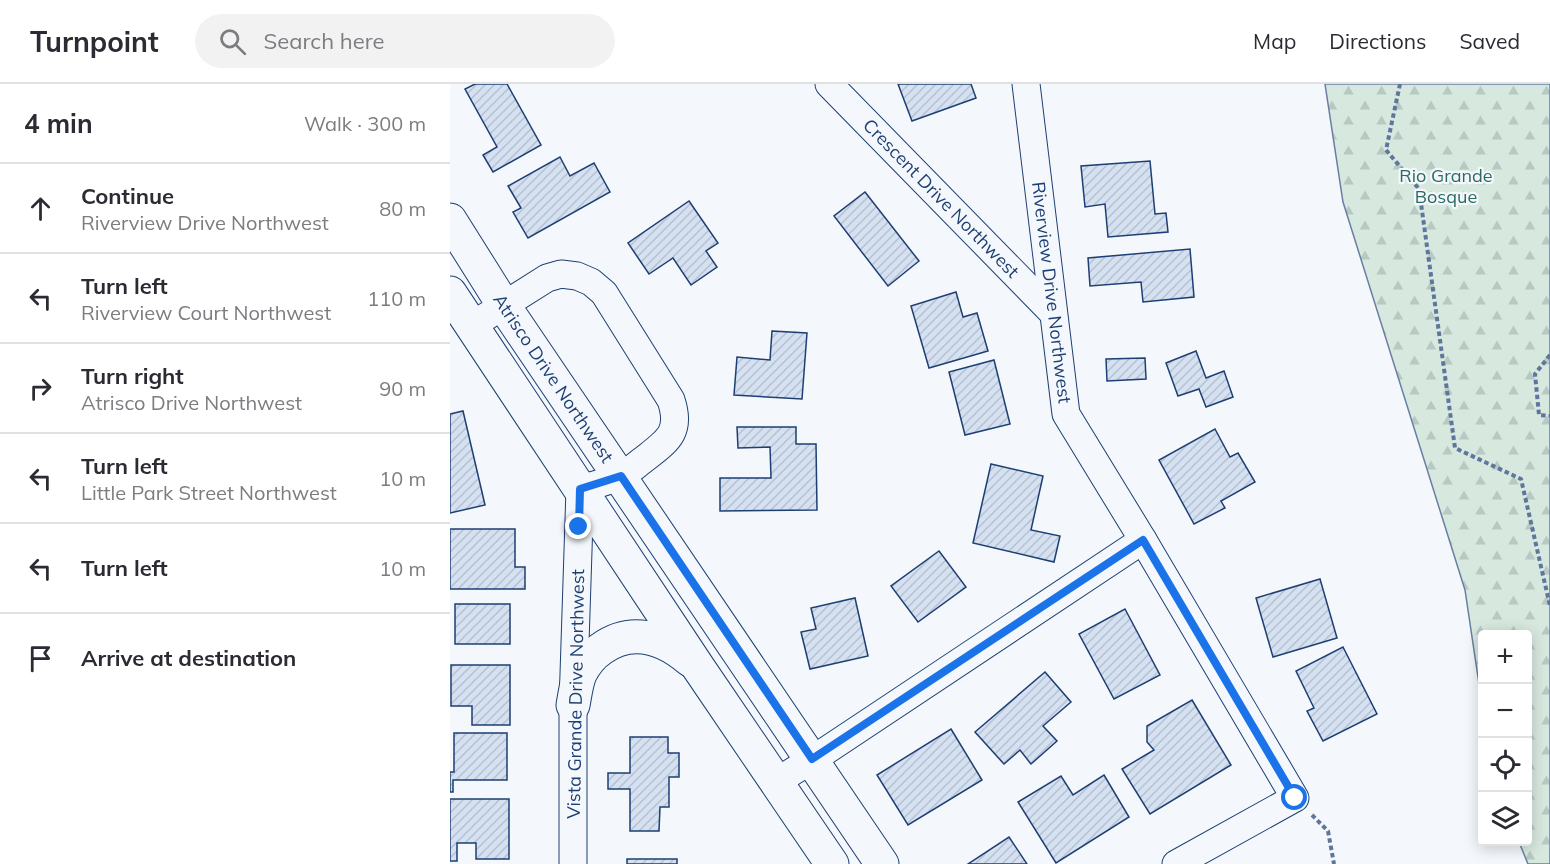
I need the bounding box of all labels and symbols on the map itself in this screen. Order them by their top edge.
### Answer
street label: Crescent Drive Northwest [858,114,1024,282]
park label: Rio Grande Bosque [1399,164,1493,208]
street label: Riverview Drive Northwest [1027,180,1077,405]
street label: Atrisco Drive Northwest [488,289,619,467]
route end [565,513,591,539]
street label: Vista Grande Drive Northwest [562,569,589,819]
route start [1281,784,1307,810]

